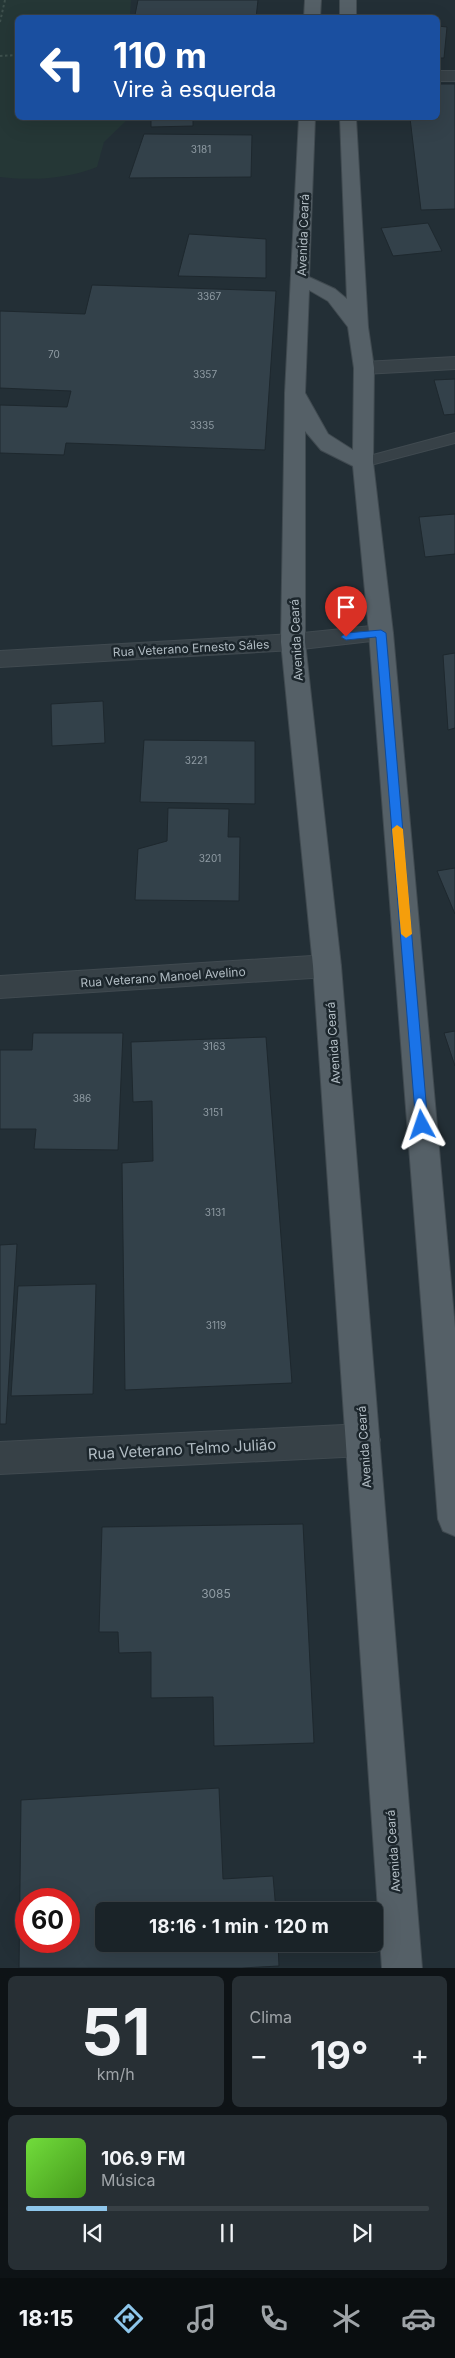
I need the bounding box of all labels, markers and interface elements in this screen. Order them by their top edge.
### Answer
text: 110 m [113,34,207,76]
icon: left [30,35,95,100]
text: Vire à esquerda [113,76,276,102]
house number: 3181 [191,143,211,155]
street label: Avenida Ceará [294,194,312,276]
house number: 3367 [197,290,221,302]
house number: 70 [48,348,60,360]
house number: 3357 [193,368,217,380]
house number: 3335 [190,419,214,431]
pin [325,586,367,637]
icon: arrive [332,593,360,621]
street label: Avenida Ceará [286,599,306,681]
street label: Rua Veterano Ernesto Sáles [112,636,270,660]
house number: 3221 [185,754,207,766]
house number: 3201 [199,852,221,864]
street label: Rua Veterano Manoel Avelino [80,964,246,990]
street label: Avenida Ceará [323,1001,343,1085]
house number: 3163 [203,1040,225,1052]
house number: 386 [73,1092,91,1104]
position arrow [395,1098,447,1150]
house number: 3151 [203,1106,223,1118]
house number: 3131 [205,1206,225,1218]
house number: 3119 [206,1319,226,1331]
street label: Avenida Ceará [354,1405,374,1489]
street label: Rua Veterano Telmo Julião [87,1435,277,1463]
house number: 3085 [201,1586,231,1601]
street label: Avenida Ceará [383,1809,403,1893]
speed limit sign: 60 [15,1888,80,1953]
text: 18:16 · 1 min · 120 m [149,1915,329,1938]
text: 51 [81,1992,151,2071]
text: Clima [250,2007,292,2027]
text: 19° [310,2032,369,2078]
text: − [250,2038,268,2072]
text: + [410,2038,429,2072]
text: km/h [97,2064,135,2084]
text: 106.9 FM [101,2147,186,2170]
text: Música [101,2170,156,2190]
icon: previous [79,2219,107,2247]
icon: pause [213,2219,241,2247]
icon: next [348,2219,376,2247]
icon: directions [111,2301,146,2336]
icon: music [184,2301,219,2336]
icon: phone [256,2301,291,2336]
icon: climate [329,2301,364,2336]
icon: car [401,2301,436,2336]
text: 18:15 [19,2305,73,2331]

